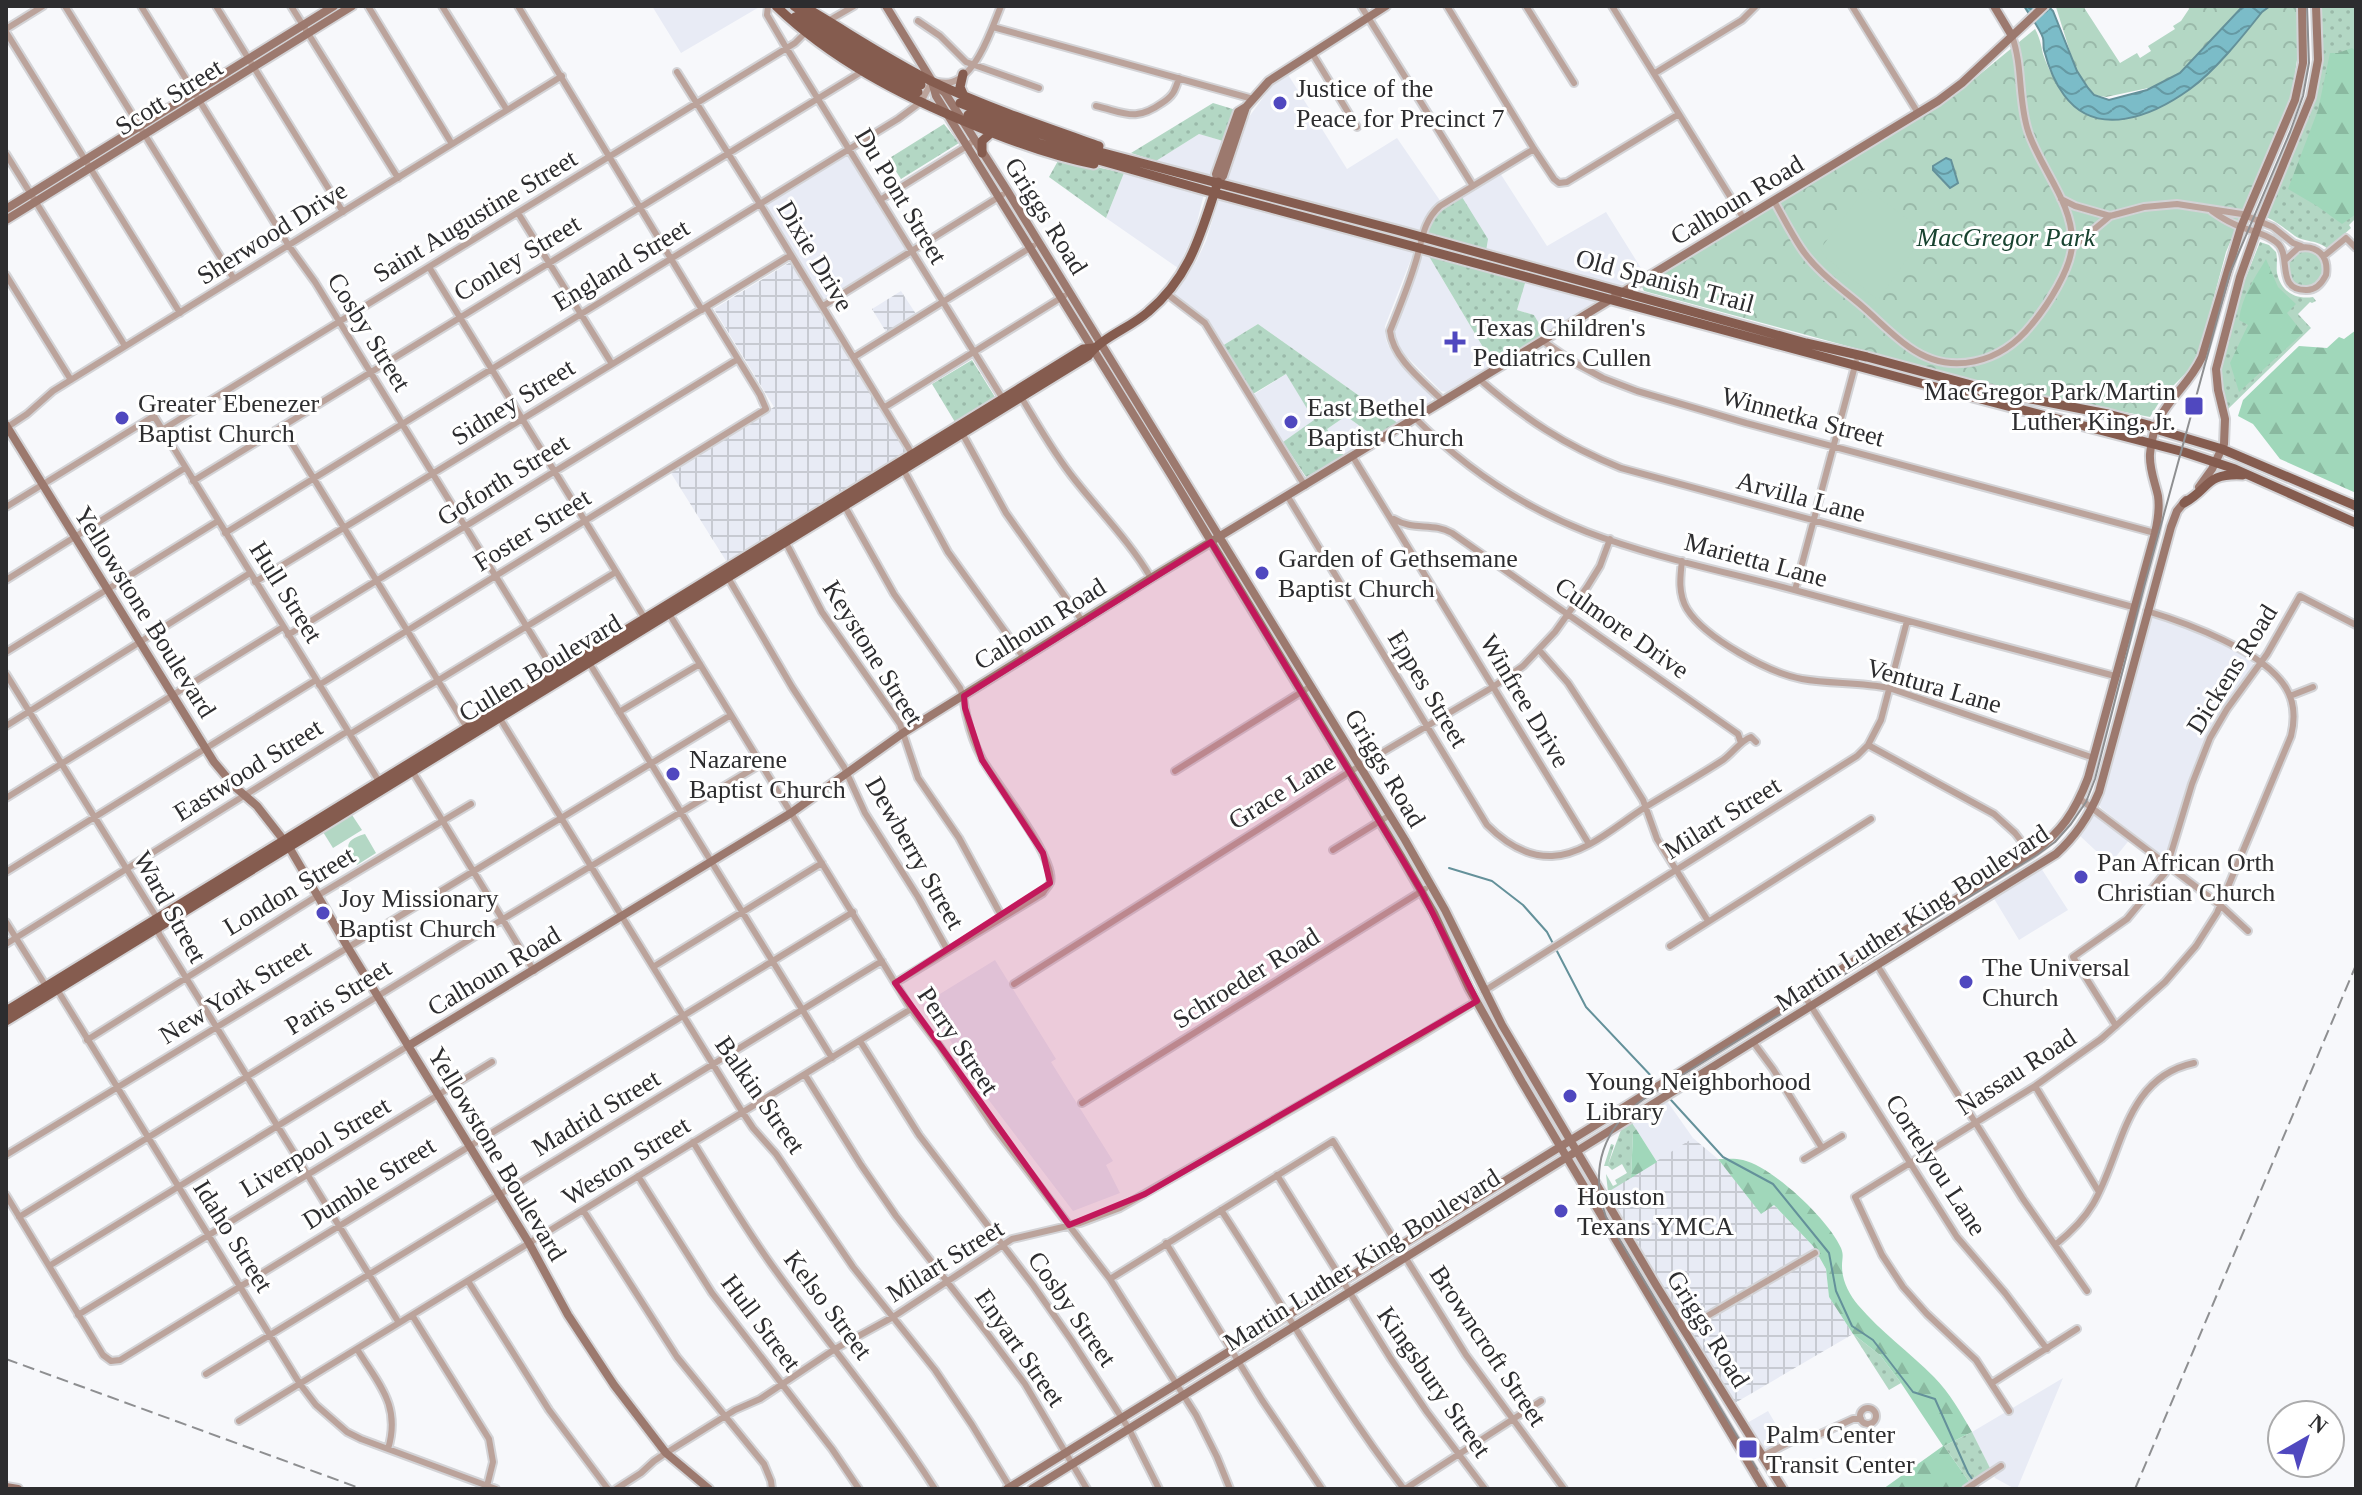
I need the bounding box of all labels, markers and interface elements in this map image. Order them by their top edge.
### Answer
street label: Scott Street [110,52,228,141]
place label: Justice of the Peace for Precinct 7 [1296,74,1505,133]
marker: Justice of the Peace for Precinct 7 [1271,94,1289,112]
street label: Du Pont Street [849,123,953,270]
street label: Saint Augustine Street [368,143,583,288]
street label: Calhoun Road [1665,149,1809,251]
street label: Griggs Road [999,152,1093,280]
street label: Sherwood Drive [192,175,352,291]
street label: Dixie Drive [771,196,859,316]
street label: Conley Street [449,209,586,307]
street label: England Street [548,213,695,317]
park label: MacGregor Park [1916,223,2096,252]
street label: Old Spanish Trail [1573,243,1757,319]
street label: Cosby Street [321,268,417,397]
place label: Texas Children's Pediatrics Cullen [1473,313,1651,372]
marker: Texas Children's Pediatrics Cullen [1444,331,1466,353]
street label: Sidney Street [446,352,580,451]
place label: MacGregor Park/Martin Luther King, Jr. [1924,377,2176,436]
street label: Winnetka Street [1719,381,1888,453]
place label: Greater Ebenezer Baptist Church [138,389,319,448]
place label: East Bethel Baptist Church [1307,393,1464,452]
marker: MacGregor Park/Martin Luther King, Jr. [2183,395,2205,417]
marker: Greater Ebenezer Baptist Church [113,409,131,427]
marker: East Bethel Baptist Church [1282,413,1300,431]
street label: Goforth Street [432,428,575,532]
street label: Arvilla Lane [1733,466,1869,528]
street label: Foster Street [468,482,596,577]
street label: Yellowstone Boulevard [68,501,222,723]
street label: Marietta Lane [1681,527,1831,593]
street label: Hull Street [244,536,329,648]
place label: Garden of Gethsemane Baptist Church [1278,544,1518,603]
marker: Garden of Gethsemane Baptist Church [1253,564,1271,582]
street label: Culmore Drive [1550,571,1694,685]
street label: Calhoun Road [969,572,1111,676]
street label: Keystone Street [817,575,930,731]
street label: Dickens Road [2181,599,2283,739]
street label: Cullen Boulevard [454,608,626,728]
street label: Eppes Street [1382,626,1474,753]
street label: Winfree Drive [1474,629,1576,773]
street label: Ventura Lane [1863,653,2005,719]
street label: Griggs Road [1339,704,1431,832]
street label: Eastwood Street [168,712,328,827]
place label: Nazarene Baptist Church [689,745,846,804]
street label: Grace Lane [1223,747,1341,835]
marker: Nazarene Baptist Church [664,765,682,783]
street label: Milart Street [1658,770,1786,865]
street label: Dewberry Street [860,772,971,935]
street label: Martin Luther King Boulevard [1770,819,2054,1017]
street label: London Street [218,840,361,942]
street label: Ward Street [128,846,213,968]
place label: Pan African Orth Christian Church [2097,848,2275,907]
marker: Pan African Orth Christian Church [2072,868,2090,886]
place label: Joy Missionary Baptist Church [339,884,499,943]
marker: Joy Missionary Baptist Church [314,904,332,922]
street label: Calhoun Road [422,920,566,1022]
street label: Schroeder Road [1168,922,1324,1034]
street label: New York Street [154,934,317,1050]
street label: Paris Street [280,953,397,1041]
place label: The Universal Church [1982,953,2130,1012]
marker: The Universal Church [1957,973,1975,991]
street label: Perry Street [911,982,1005,1101]
street label: Nassau Road [1951,1023,2081,1121]
street label: Balkin Street [709,1031,811,1160]
street label: Yellowstone Boulevard [422,1042,572,1266]
street label: Madrid Street [527,1063,666,1162]
place label: Young Neighborhood Library [1586,1067,1811,1126]
marker: Young Neighborhood Library [1561,1087,1579,1105]
street label: Cortelyou Lane [1880,1089,1992,1241]
street label: Liverpool Street [235,1090,396,1203]
street label: Weston Street [557,1110,696,1212]
street label: Dumble Street [297,1130,441,1235]
street label: Martin Luther King Boulevard [1219,1163,1505,1357]
street label: Idaho Street [187,1175,279,1298]
place label: Houston Texans YMCA [1577,1182,1734,1241]
marker: Houston Texans YMCA [1552,1202,1570,1220]
street label: Milart Street [881,1213,1009,1308]
street label: Kelso Street [778,1245,879,1365]
street label: Cosby Street [1022,1246,1123,1373]
street label: Browncroft Street [1424,1260,1553,1432]
street label: Griggs Road [1661,1265,1755,1393]
street label: Hull Street [715,1269,807,1378]
street label: Enyart Street [969,1284,1071,1413]
street label: Kingsbury Street [1371,1301,1497,1463]
north arrow [2266,1399,2346,1479]
text: N [2304,1409,2332,1439]
place label: Palm Center Transit Center [1766,1420,1915,1479]
marker: Palm Center Transit Center [1737,1438,1759,1460]

